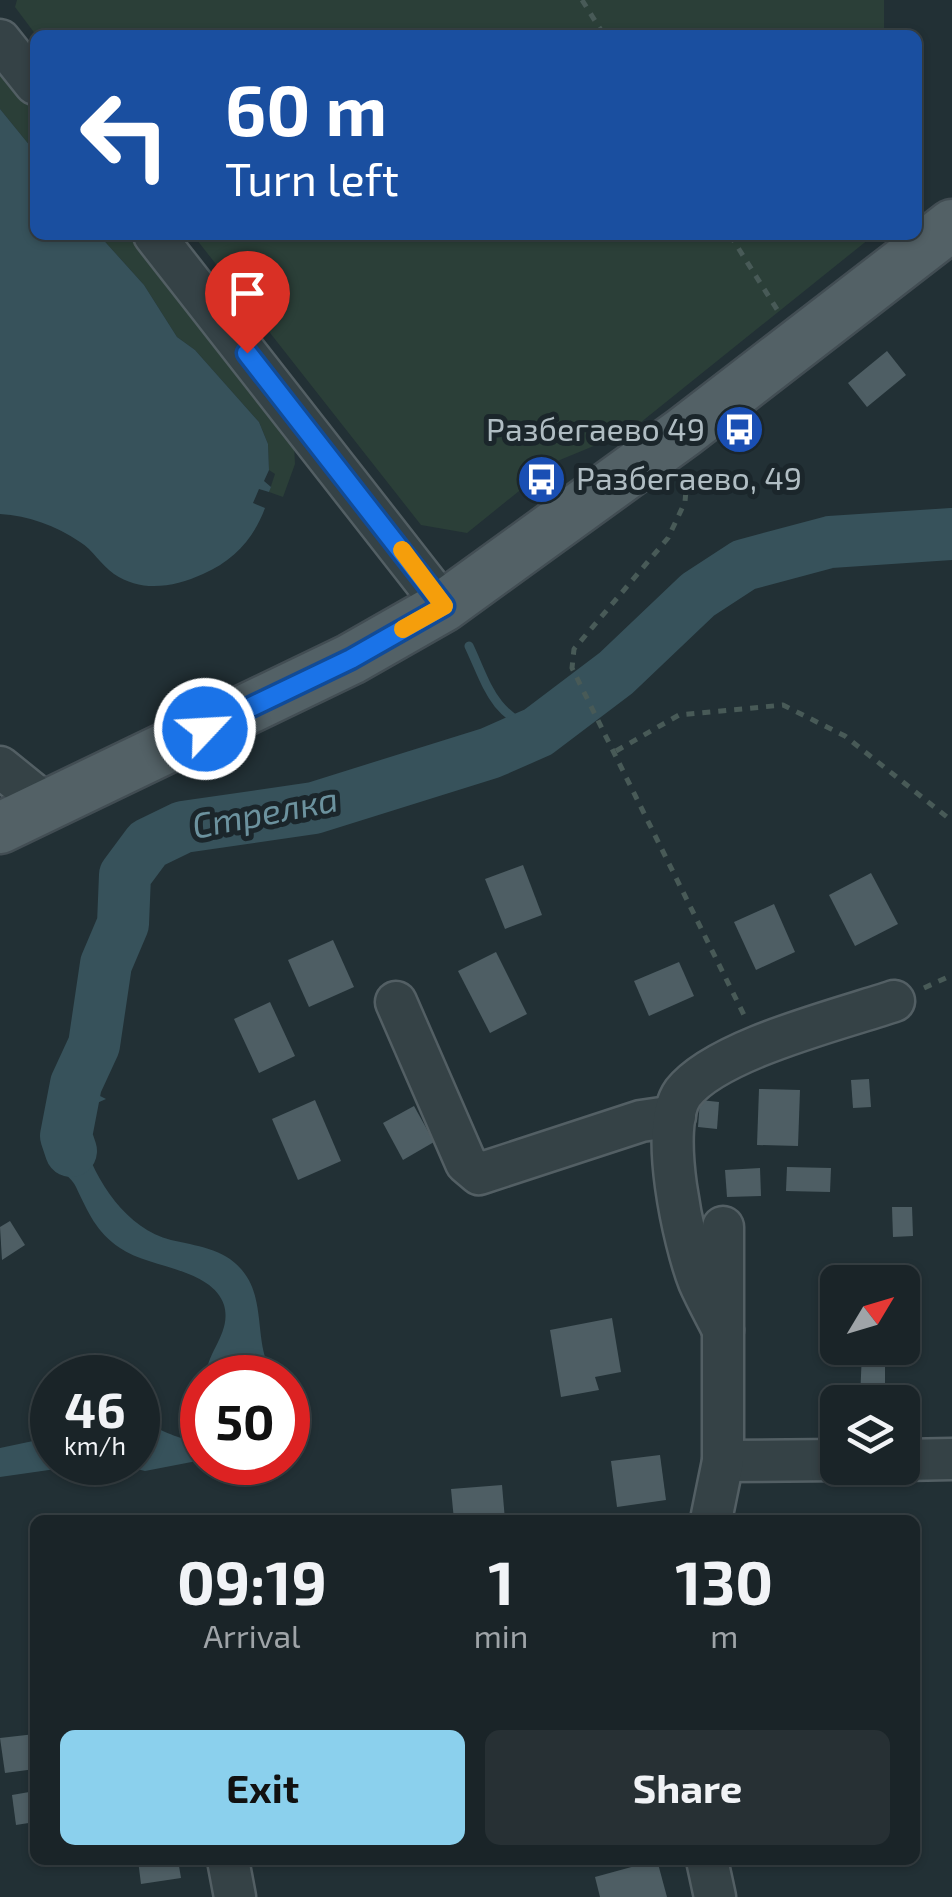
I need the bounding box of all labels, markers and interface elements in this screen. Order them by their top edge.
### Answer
text: 60 m [225,66,387,150]
icon: left [60,70,190,200]
text: Turn left [225,151,399,205]
pin [205,251,290,354]
icon: arrive [220,266,275,321]
bus stop icon: Разбегаево 49 [714,404,766,456]
place label: Разбегаево 49 [486,409,705,447]
bus stop icon: Разбегаево, 49 [515,453,567,505]
place label: Разбегаево, 49 [576,458,802,496]
position arrow [153,677,257,781]
water label: Стрелка [188,776,341,846]
north arrow [820,1265,920,1365]
map controls [820,1265,920,1485]
speed limit sign: 50 [180,1355,310,1485]
text: 46 [64,1378,126,1438]
button: layers [820,1385,920,1485]
text: km/h [64,1430,126,1460]
text: 09:19 [177,1545,327,1617]
text: 1 [488,1545,514,1617]
text: 130 [675,1545,773,1617]
text: Arrival [203,1616,301,1654]
text: min [474,1616,528,1654]
text: m [710,1616,738,1654]
button: Exit [60,1730,465,1845]
button: Share [485,1730,890,1845]

